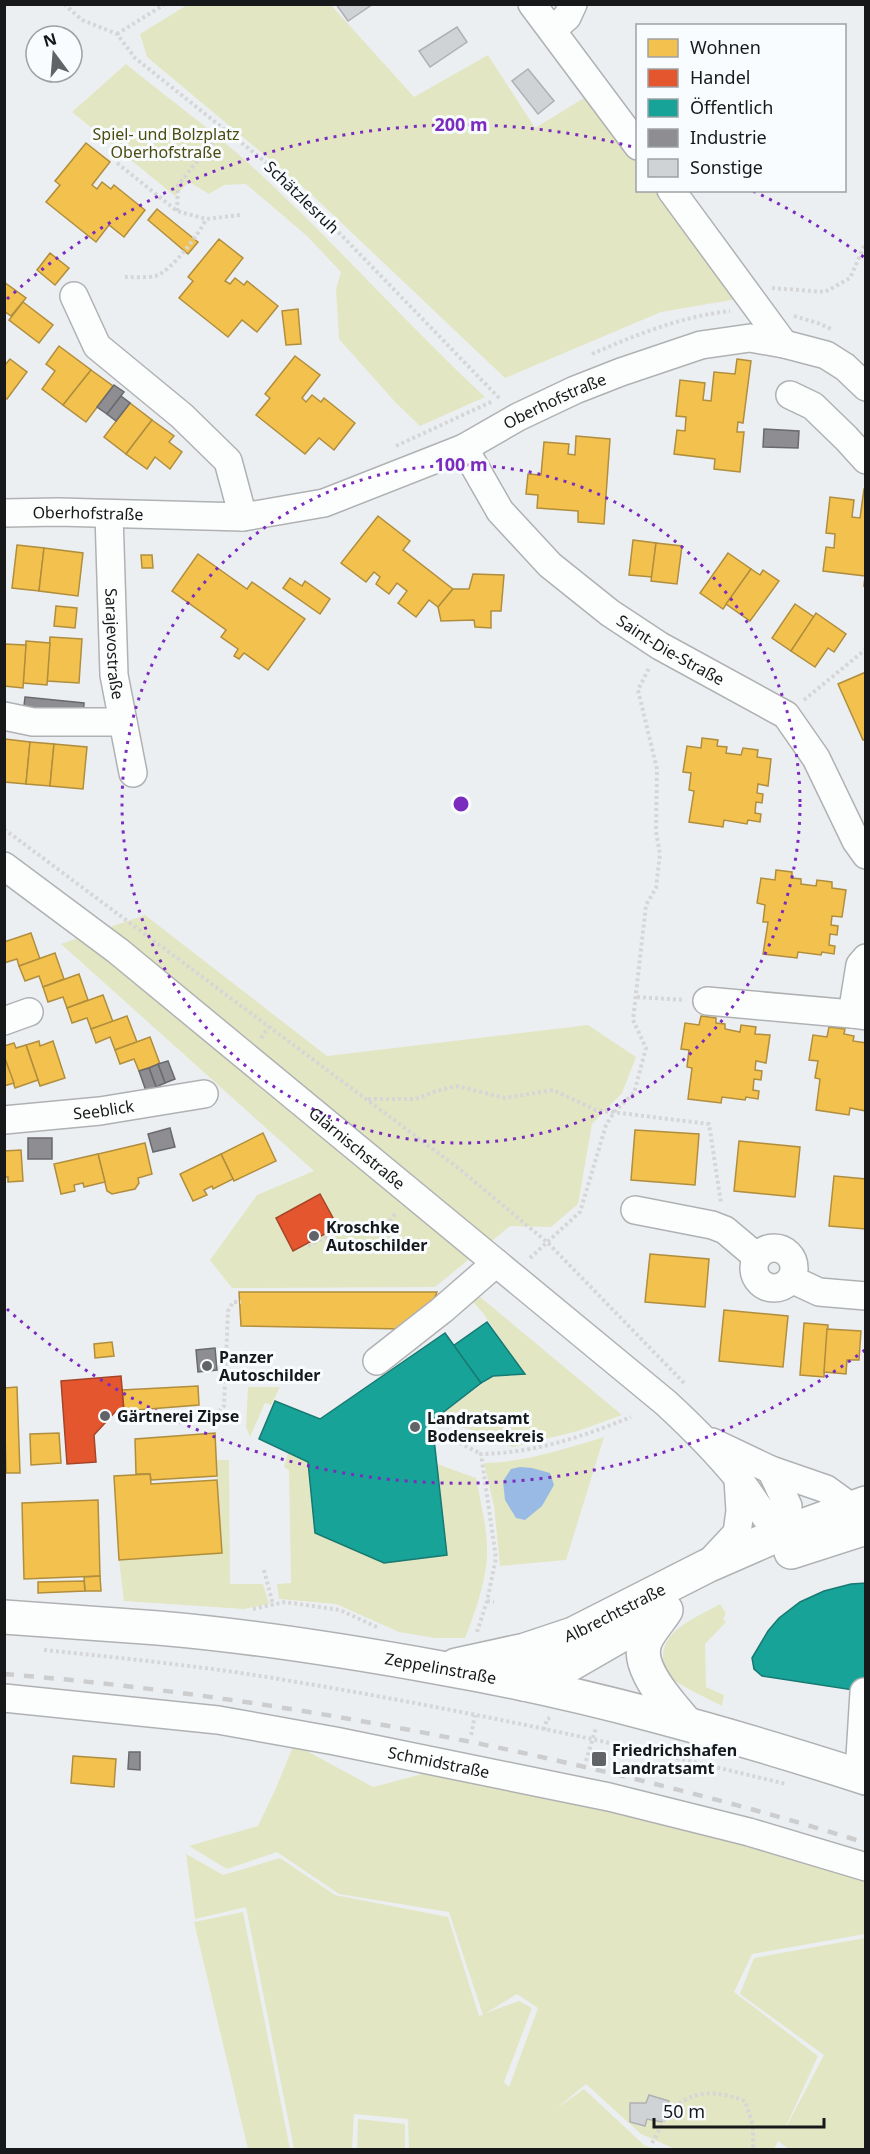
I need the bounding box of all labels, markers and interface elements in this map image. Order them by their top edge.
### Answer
north arrow [24,24,84,84]
legend [636,24,846,192]
text: N [41,27,59,52]
text: Wohnen [690,35,761,59]
text: Handel [690,65,750,89]
text: Öffentlich [690,95,773,119]
text: 200 m [434,112,488,136]
park label: Spiel- und Bolzplatz Oberhofstraße [93,123,239,163]
text: Industrie [690,125,767,149]
text: Sonstige [690,155,763,179]
street label: Schätzlesruh [260,156,344,238]
street label: Oberhofstraße [499,368,609,434]
text: 100 m [434,452,488,476]
street label: Oberhofstraße [32,501,144,525]
street label: Sarajevostraße [100,588,130,701]
street label: Saint-Die-Straße [612,609,728,690]
centre of rings [451,794,471,814]
street label: Seeblick [72,1095,136,1124]
street label: Glärnischstraße [304,1102,410,1194]
place label: Kroschke Autoschilder [326,1216,427,1256]
marker: Kroschke Autoschilder [307,1229,321,1243]
place label: Panzer Autoschilder [219,1346,320,1386]
marker: Panzer Autoschilder [200,1359,214,1373]
place label: Gärtnerei Zipse [117,1405,239,1427]
place label: Landratsamt Bodenseekreis [427,1407,544,1447]
marker: Gärtnerei Zipse [98,1409,112,1423]
marker: Landratsamt Bodenseekreis [408,1420,422,1434]
street label: Albrechtstraße [561,1578,669,1647]
street label: Zeppelinstraße [383,1647,498,1689]
place label: Friedrichshafen Landratsamt [612,1739,737,1779]
street label: Schmidstraße [386,1741,492,1783]
marker: Friedrichshafen Landratsamt [590,1750,608,1768]
scale bar [654,2091,824,2129]
text: 50 m [663,2099,705,2123]

